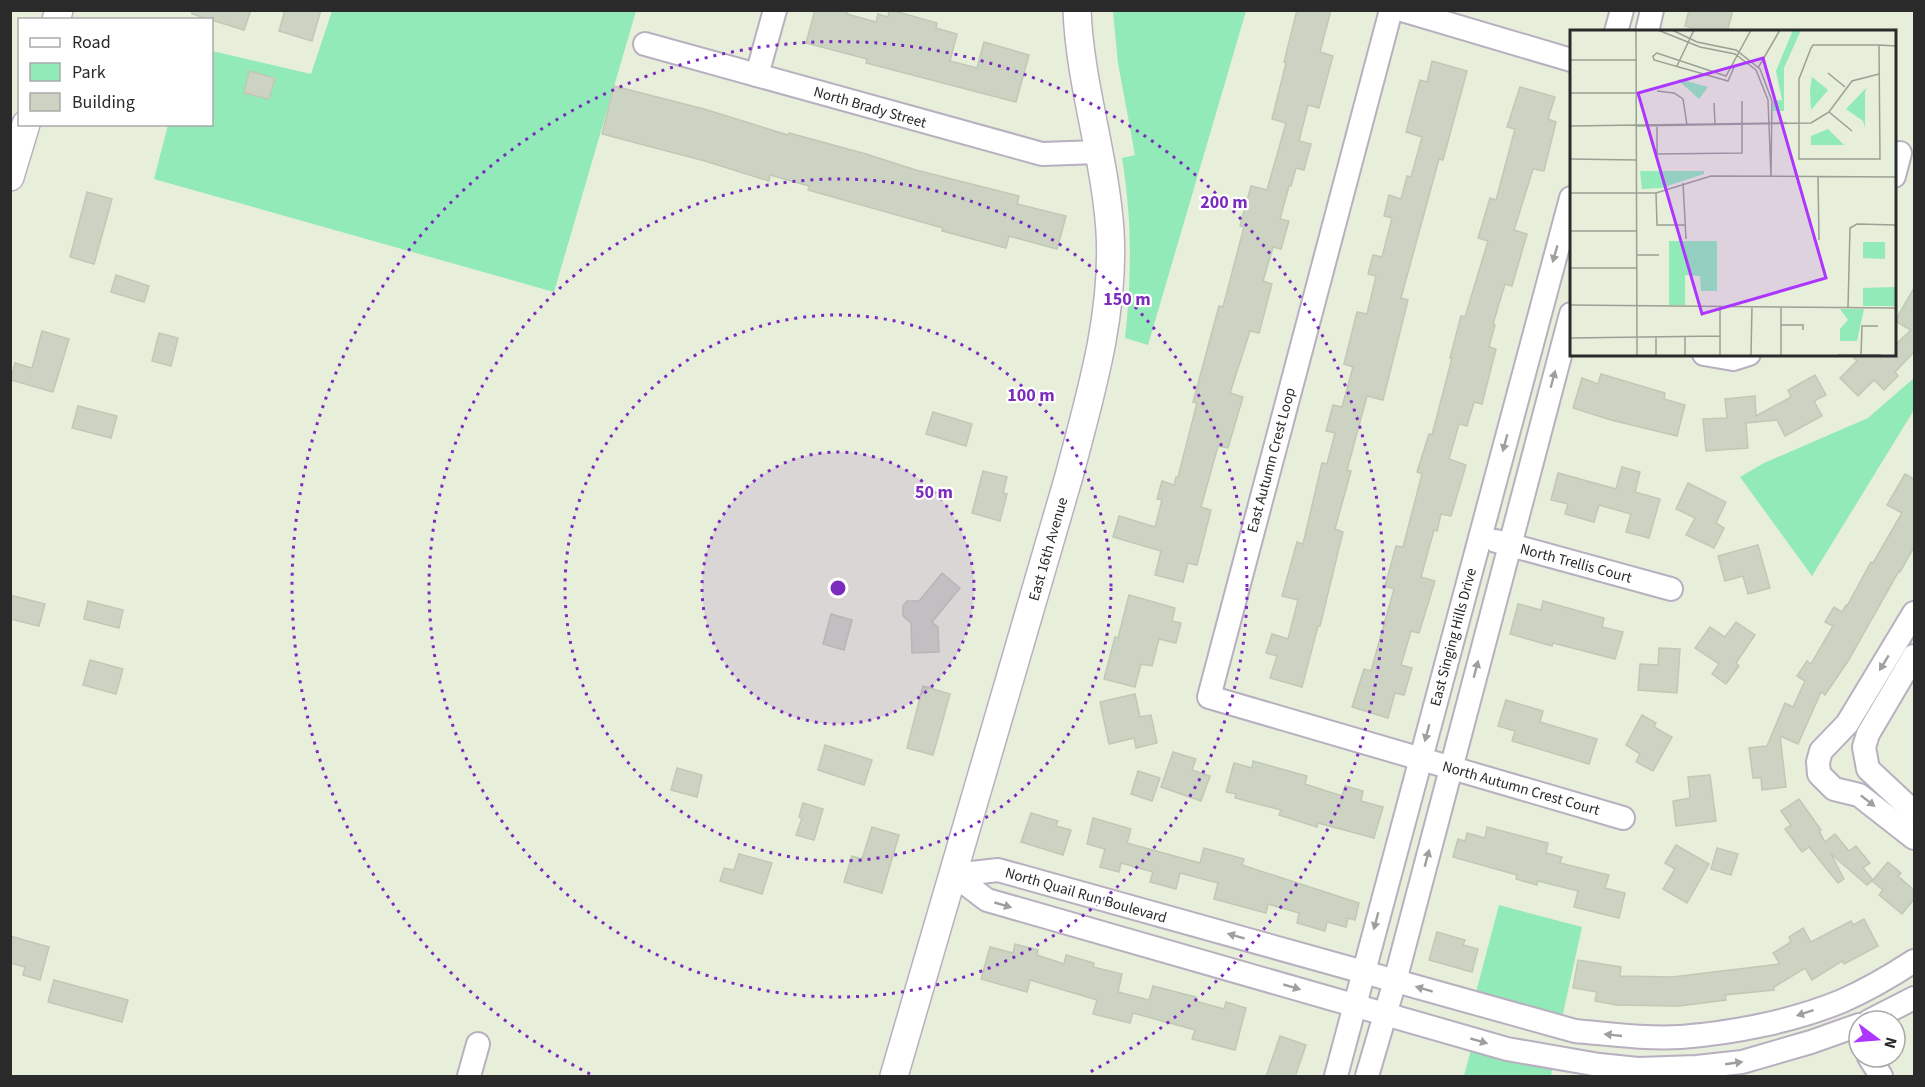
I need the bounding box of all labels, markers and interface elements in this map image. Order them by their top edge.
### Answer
legend [18,18,213,126]
text: Road [72,30,111,55]
inset map [1570,30,1895,356]
text: Park [72,60,106,85]
street label: North Brady Street [811,81,929,134]
text: Building [72,90,135,115]
text: 200 m [1200,190,1248,215]
one-way arrow [1550,246,1559,264]
text: 150 m [1103,287,1151,312]
one-way arrow [1549,370,1559,389]
text: 100 m [1007,383,1055,408]
street label: East Autumn Crest Loop [1242,385,1301,535]
one-way arrow [1499,434,1509,452]
text: 50 m [915,480,953,505]
street label: East 16th Avenue [1024,495,1073,603]
street label: North Trellis Court [1518,538,1634,588]
street label: East Singing Hills Drive [1425,566,1482,709]
centre of rings [828,578,848,598]
one-way arrow [1879,655,1890,671]
one-way arrow [1472,660,1482,679]
one-way arrow [1422,724,1431,742]
street label: North Autumn Crest Court [1440,756,1602,821]
one-way arrow [1860,795,1875,807]
one-way arrow [1423,849,1433,867]
street label: North Quail Run Boulevard [1002,862,1169,929]
one-way arrow [994,901,1012,910]
one-way arrow [1371,912,1380,930]
one-way arrow [1227,931,1245,941]
one-way arrow [1283,983,1301,992]
one-way arrow [1414,983,1433,993]
one-way arrow [1796,1009,1814,1018]
north arrow [1847,1009,1907,1069]
one-way arrow [1603,1030,1622,1040]
text: N [1878,1035,1902,1051]
one-way arrow [1470,1037,1488,1046]
one-way arrow [1725,1058,1744,1067]

